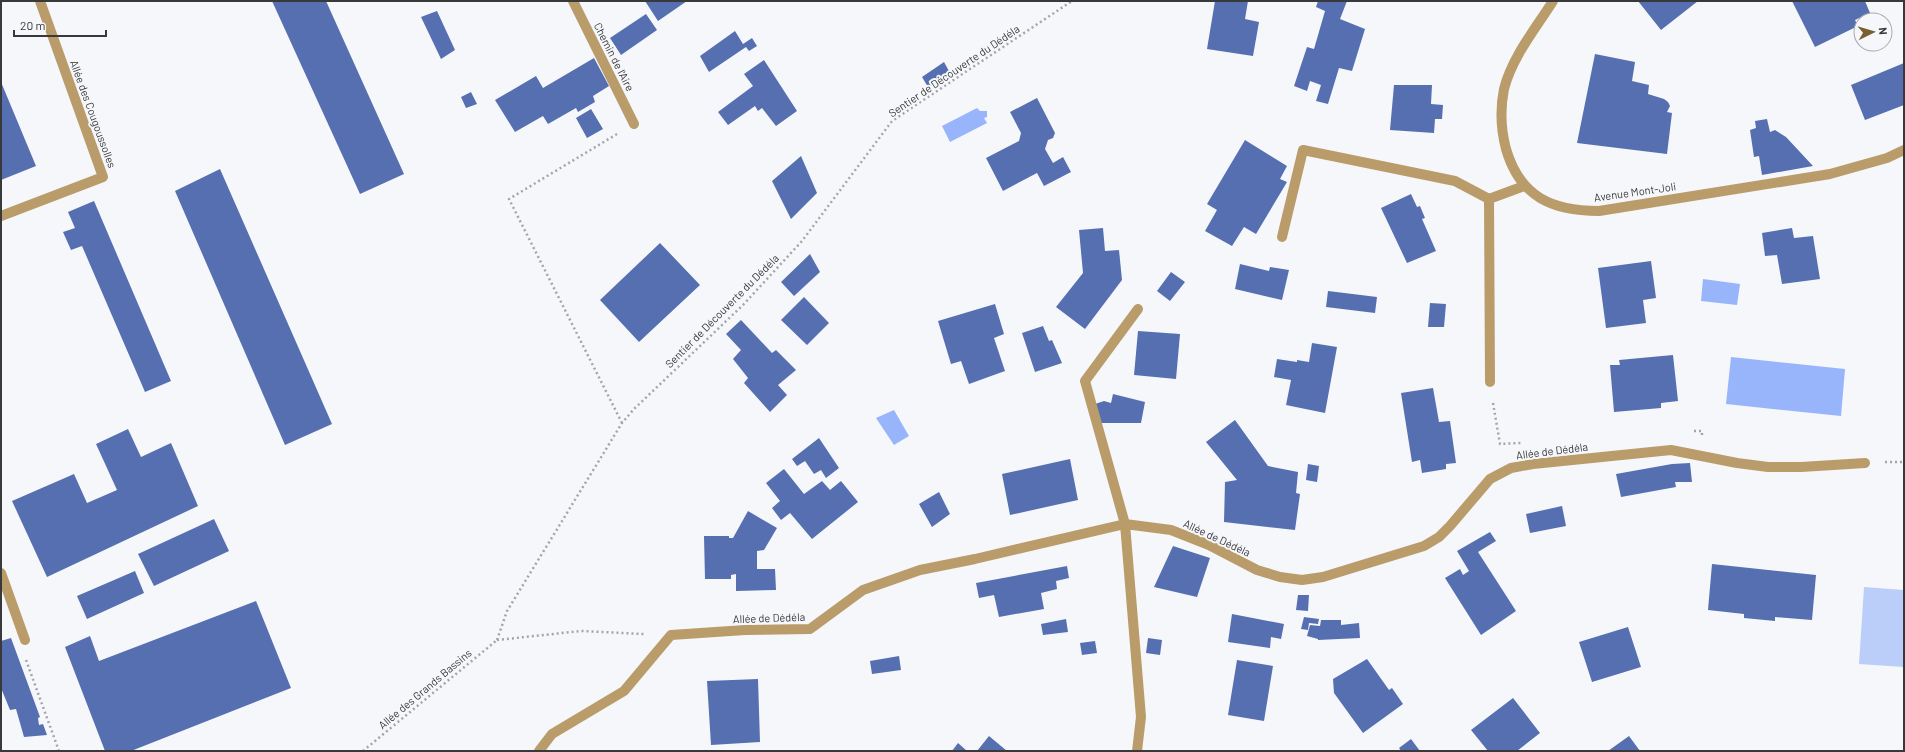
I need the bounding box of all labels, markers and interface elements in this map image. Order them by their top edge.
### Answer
scale bar [14,12,106,38]
north arrow [1853,12,1893,52]
text: 20 m [20,18,46,32]
street label: Chemin de l'Aire [592,20,637,93]
street label: Sentier de Découverte du Dédéla [886,22,1022,119]
text: N [1877,27,1890,35]
street label: Allée des Cougoussolles [68,58,119,170]
street label: Avenue Mont-Joli [1593,179,1677,204]
street label: Sentier de Découverte du Dédéla [662,251,781,370]
street label: Allée de Dédéla [1515,440,1589,461]
street label: Allée de Dédéla [1182,516,1253,559]
street label: Allée de Dédéla [733,610,805,625]
street label: Allée des Grands Bassins [375,646,474,731]

